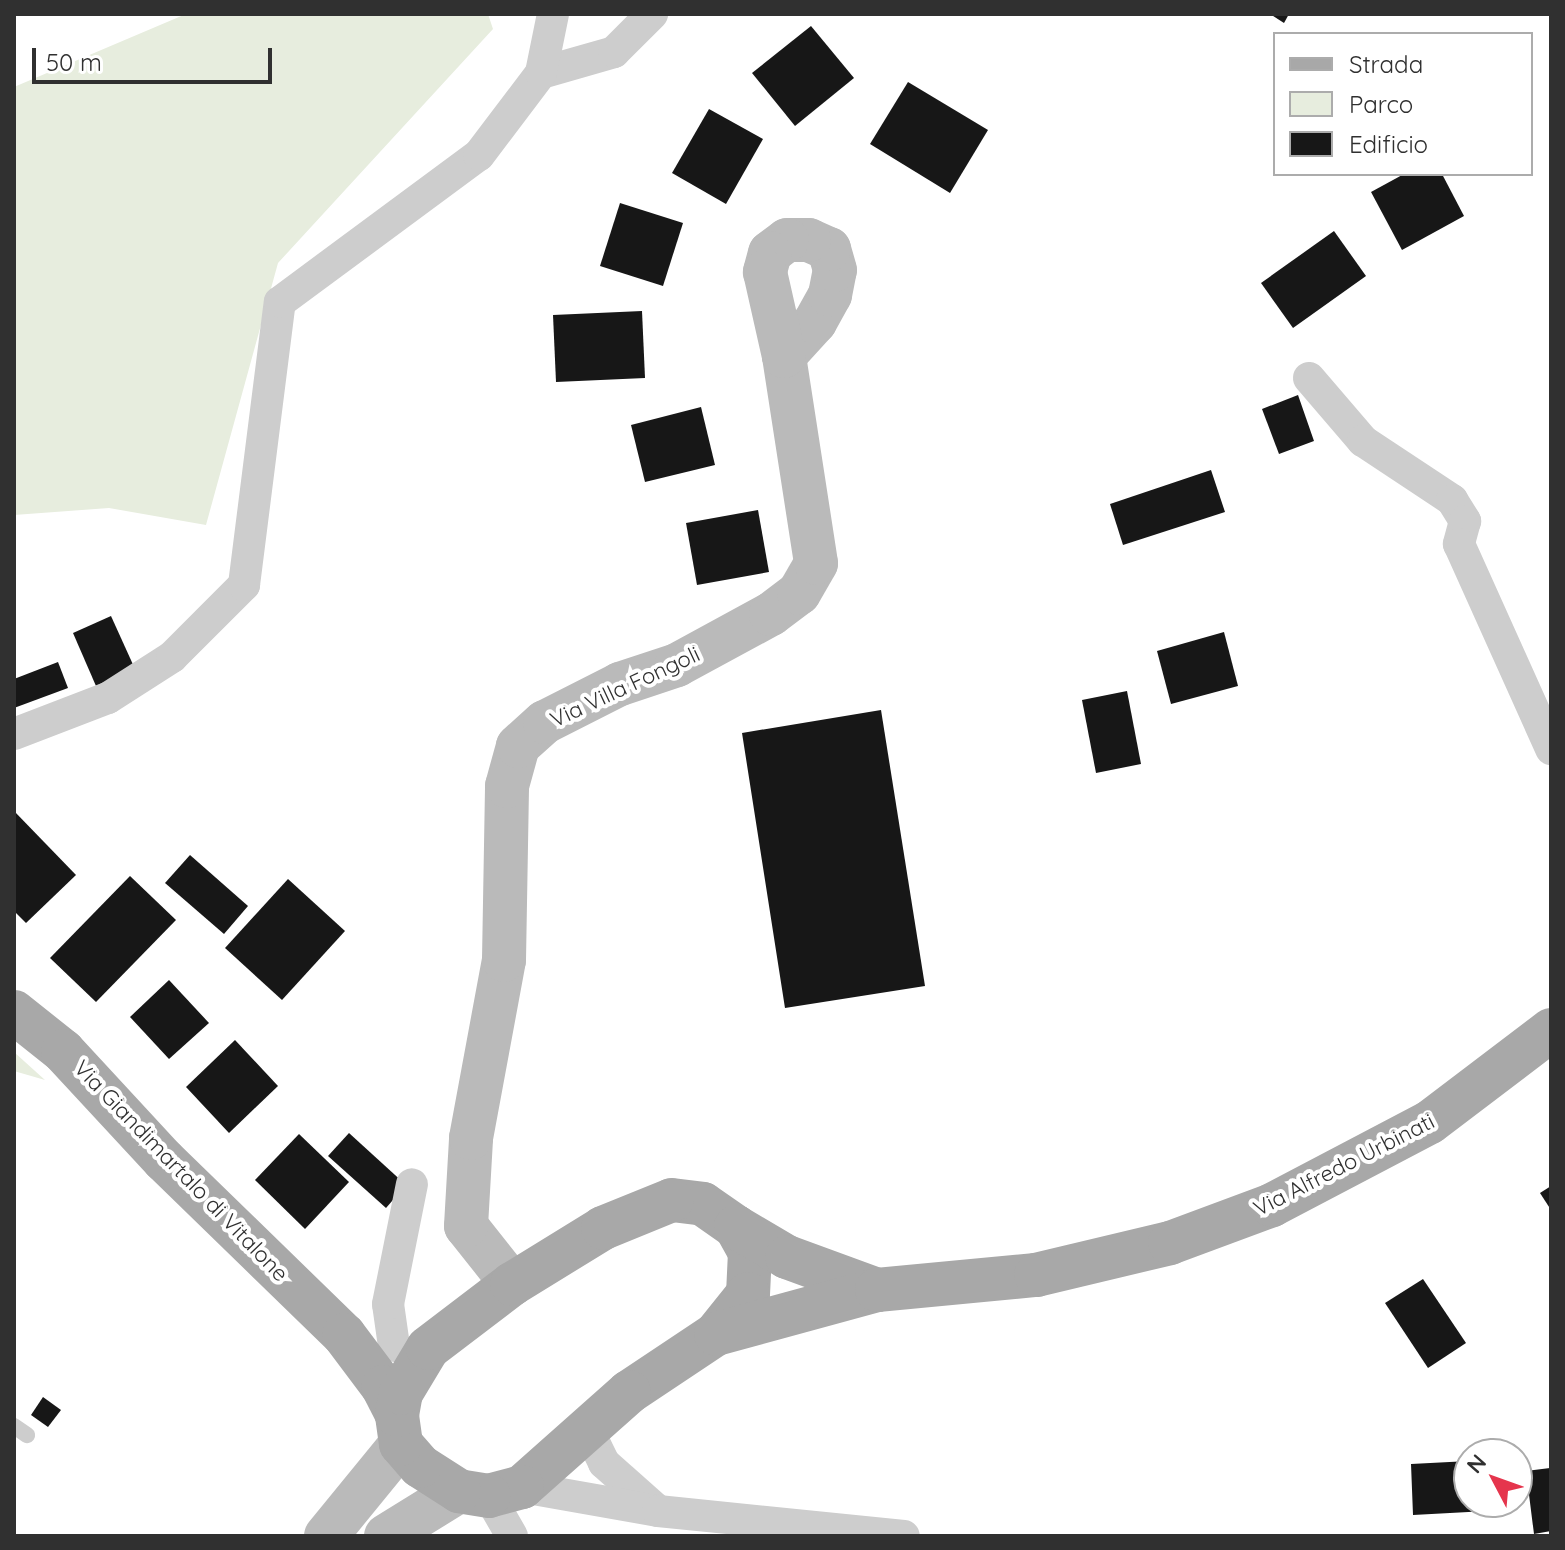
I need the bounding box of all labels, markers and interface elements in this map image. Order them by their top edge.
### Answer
scale bar [36,32,276,82]
legend [1273,32,1533,176]
text: 50 m [46,47,102,77]
text: Strada [1349,49,1423,79]
text: Parco [1349,89,1413,119]
text: Edificio [1349,129,1428,159]
street label: Via Villa Fongoli [546,641,704,733]
street label: Via Giandimartalo di Vitalone [68,1055,294,1287]
street label: Via Alfredo Urbinati [1249,1108,1439,1222]
north arrow [1453,1438,1533,1518]
text: N [1461,1448,1492,1479]

